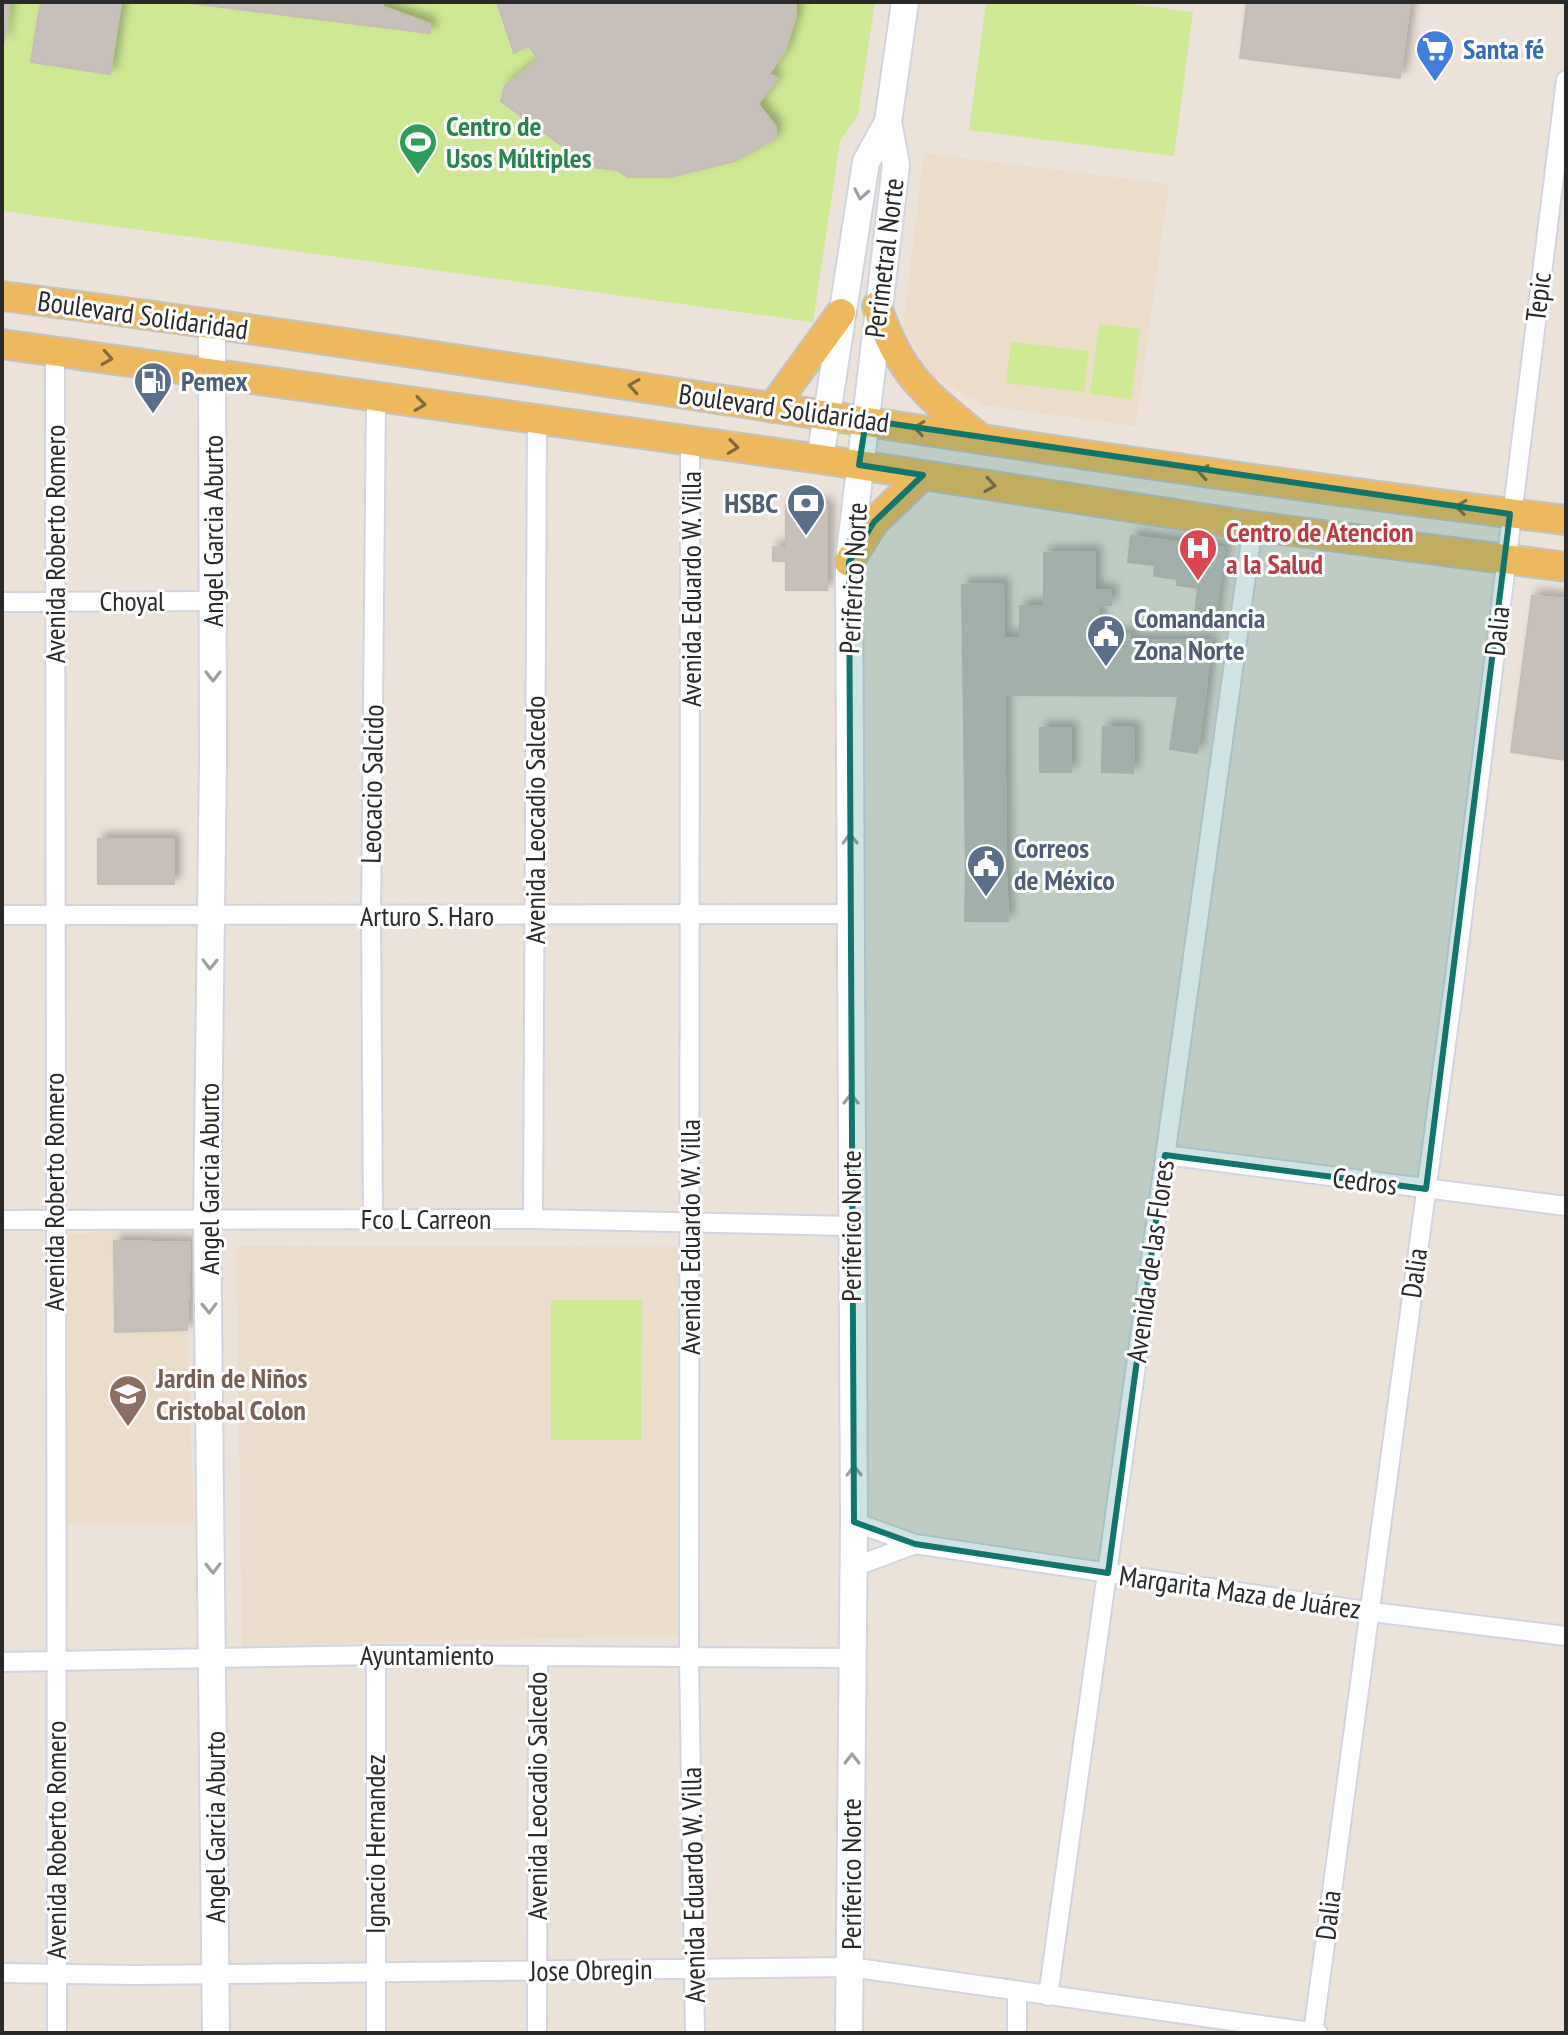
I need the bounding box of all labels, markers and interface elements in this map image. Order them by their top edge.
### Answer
supermarket icon: Santa fé [1414,28,1456,83]
place label: Santa fé [1463,30,1544,67]
place label: Centro de Usos Múltiples [446,107,592,176]
sports icon: Centro de Usos Múltiples [397,121,439,176]
street label: Perimetral Norte [855,176,912,340]
one-way arrow [853,187,870,201]
street label: Tepic [1516,270,1559,324]
street label: Boulevard Solidaridad [36,281,251,348]
one-way arrow [100,349,114,366]
fuel station icon: Pemex [132,360,174,415]
place label: Pemex [181,362,249,399]
street label: Boulevard Solidaridad [677,374,892,441]
one-way arrow [627,378,641,395]
one-way arrow [413,395,427,412]
one-way arrow [912,420,926,437]
street label: Avenida Roberto Romero [36,425,73,663]
street label: Angel Garcia Aburto [194,435,231,627]
one-way arrow [726,438,740,455]
one-way arrow [1196,464,1210,481]
street label: Avenida Eduardo W. Villa [672,471,709,707]
one-way arrow [983,476,997,493]
bank icon: HSBC [785,482,827,537]
place label: HSBC [724,484,778,521]
one-way arrow [1454,499,1467,516]
street label: Periferico Norte [830,501,875,655]
place label: Centro de Atencion a la Salud [1226,513,1414,582]
hospital icon: Centro de Atencion a la Salud [1177,527,1219,582]
street label: Choyal [99,582,165,619]
place label: Comandancia Zona Norte [1134,599,1265,668]
street label: Dalia [1476,604,1517,658]
public building icon: Comandancia Zona Norte [1085,613,1127,668]
one-way arrow [204,670,222,683]
street label: Avenida Leocadio Salcedo [516,696,553,944]
street label: Leocacio Salcido [352,704,391,864]
place label: Correos de México [1014,829,1115,898]
one-way arrow [842,832,859,845]
public building icon: Correos de México [965,843,1007,898]
street label: Arturo S. Haro [360,897,494,934]
one-way arrow [201,958,219,971]
street label: Avenida Roberto Romero [35,1073,72,1311]
street label: Angel Garcia Aburto [190,1083,227,1275]
one-way arrow [842,1092,860,1105]
street label: Avenida Eduardo W. Villa [671,1119,708,1355]
street label: Periferico Norte [832,1150,869,1302]
street label: Avenida de las Flores [1117,1157,1182,1365]
street label: Cedros [1331,1158,1400,1203]
street label: Fco L Carreon [361,1200,491,1237]
street label: Dalia [1392,1246,1435,1300]
one-way arrow [200,1302,218,1315]
place label: Jardin de Niños Cristobal Colon [155,1359,308,1428]
school or university icon: Jardin de Niños Cristobal Colon [107,1373,149,1428]
one-way arrow [845,1464,863,1477]
street label: Margarita Maza de Juárez [1117,1556,1363,1627]
one-way arrow [204,1562,222,1575]
street label: Ayuntamiento [360,1636,494,1673]
street label: Avenida Leocadio Salcedo [518,1672,555,1920]
street label: Avenida Roberto Romero [37,1721,74,1959]
street label: Angel Garcia Aburto [196,1731,233,1923]
one-way arrow [843,1752,861,1765]
street label: Ignacio Hernandez [356,1754,393,1934]
street label: Avenida Eduardo W. Villa [672,1767,713,2003]
street label: Periferico Norte [832,1798,869,1950]
street label: Dalia [1306,1888,1349,1942]
street label: Jose Obregin [528,1950,653,1989]

